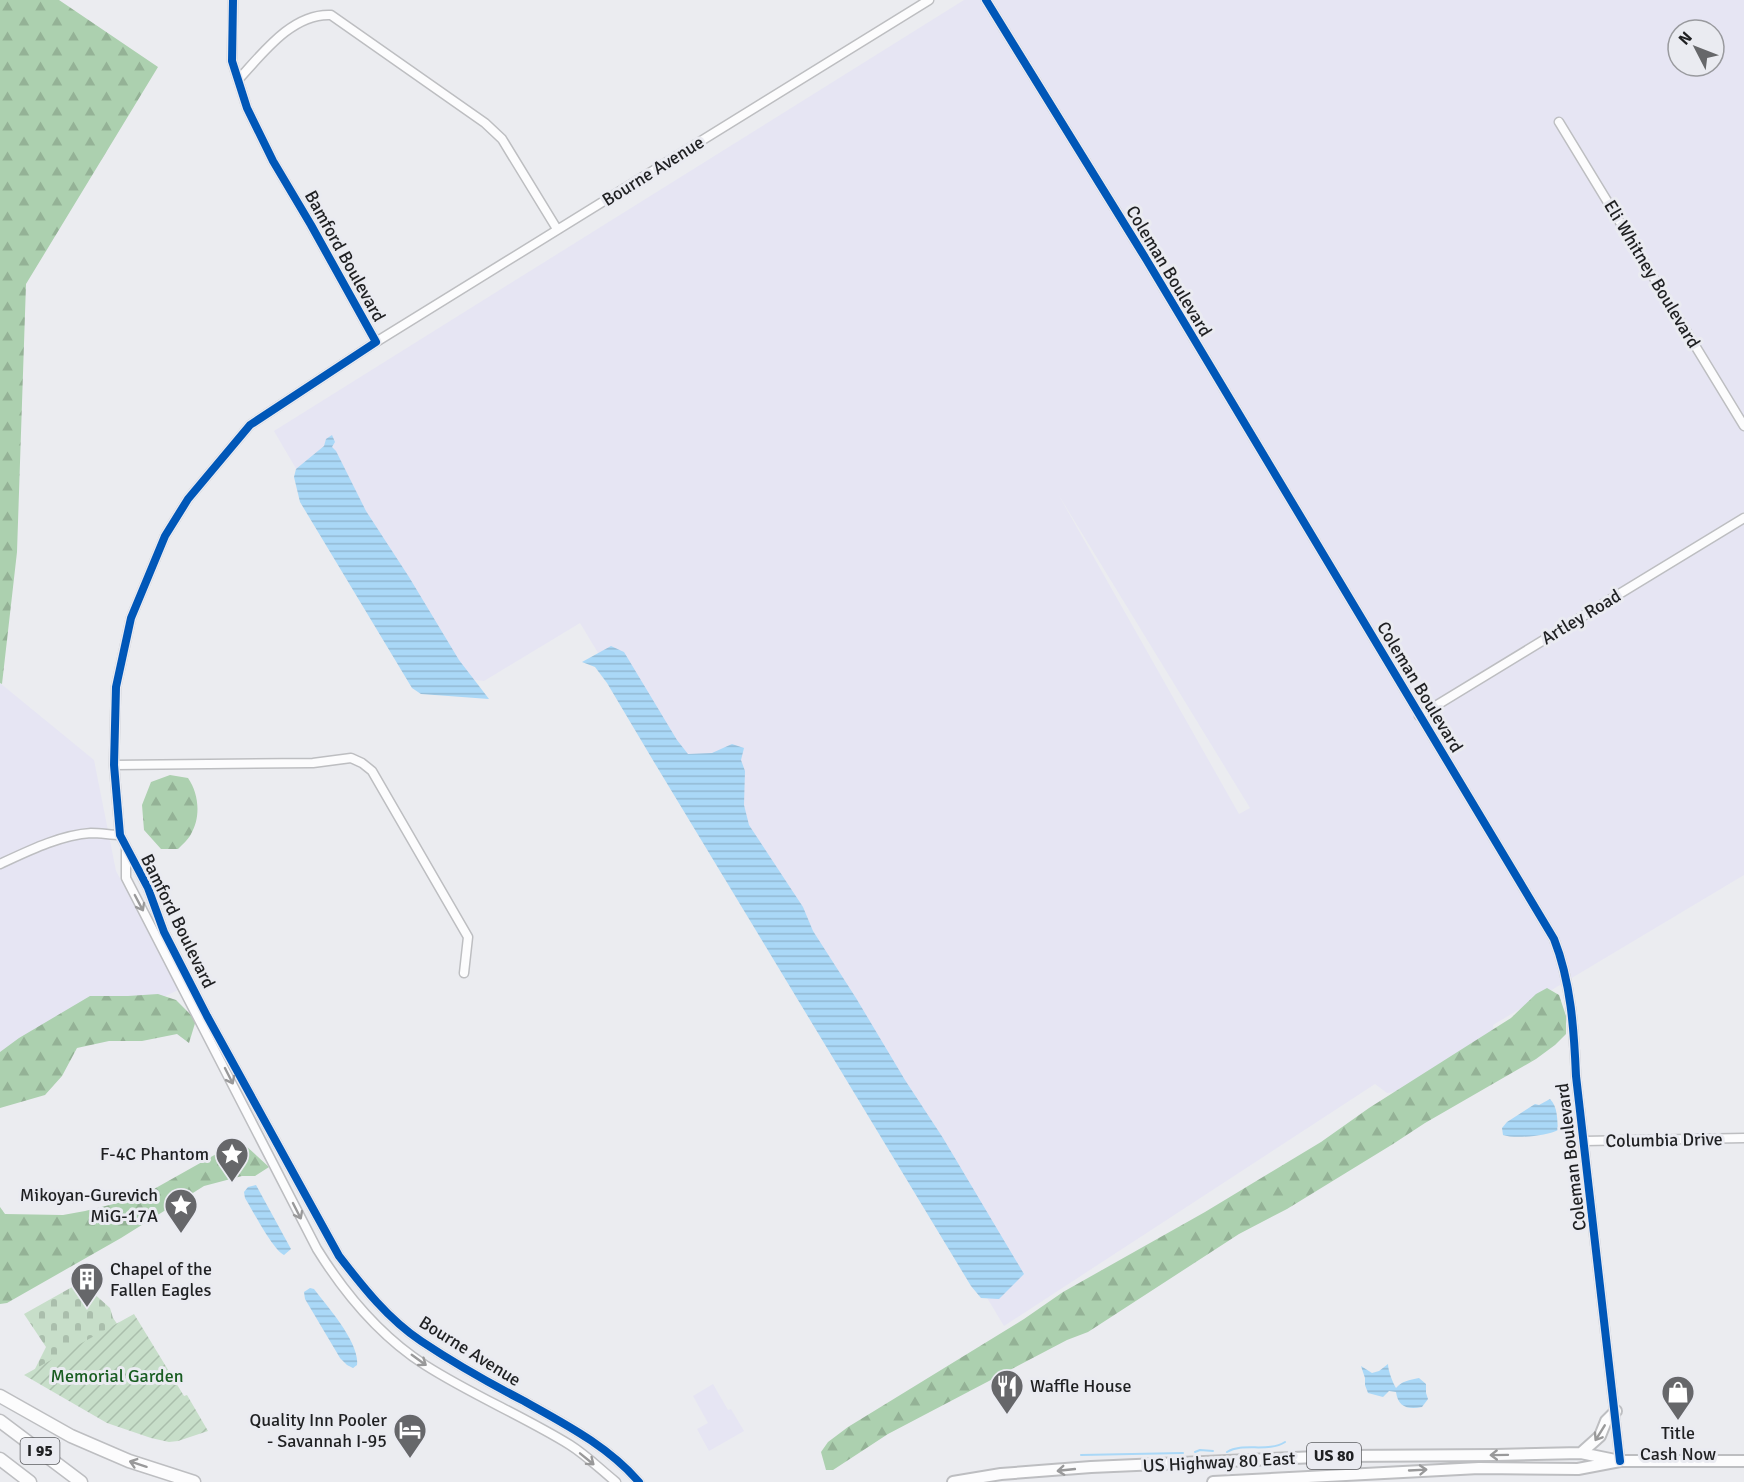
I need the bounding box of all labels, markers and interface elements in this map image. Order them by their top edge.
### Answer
north arrow [1666,18,1726,78]
text: N [1674,28,1697,49]
street label: Bourne Avenue [598,131,708,211]
street label: Bamford Boulevard [300,186,390,326]
street label: Eli Whitney Boulevard [1599,196,1705,352]
street label: Coleman Boulevard [1121,202,1217,340]
street label: Artley Road [1537,585,1625,649]
street label: Coleman Boulevard [1372,618,1468,756]
street label: Bamford Boulevard [136,850,220,992]
one-way arrow [134,894,146,912]
one-way arrow [223,1067,235,1084]
street label: Coleman Boulevard [1551,1082,1591,1232]
street label: Columbia Drive [1605,1128,1723,1152]
place icon: F-4C Phantom [214,1136,250,1183]
place label: F-4C Phantom [100,1143,209,1165]
place label: Mikoyan-Gurevich MiG-17A [20,1184,158,1227]
place icon: Mikoyan-Gurevich MiG-17A [163,1187,199,1234]
one-way arrow [291,1202,303,1219]
place label: Chapel of the Fallen Eagles [110,1258,212,1301]
building icon: Chapel of the Fallen Eagles [69,1261,105,1308]
street label: Bourne Avenue [415,1311,525,1391]
one-way arrow [411,1354,427,1366]
park label: Memorial Garden [51,1365,183,1387]
restaurant icon: Waffle House [989,1368,1025,1415]
shop icon: Title Cash Now [1660,1374,1696,1421]
place label: Waffle House [1030,1375,1131,1397]
place label: Quality Inn Pooler - Savannah I-95 [250,1409,387,1452]
hotel icon: Quality Inn Pooler - Savannah I-95 [392,1412,428,1459]
place label: Title Cash Now [1640,1422,1716,1465]
one-way arrow [1593,1425,1606,1442]
road number: I 95 [20,1438,60,1464]
road number: US 80 [1307,1443,1361,1469]
street label: US Highway 80 East [1142,1447,1296,1477]
one-way arrow [1490,1449,1510,1461]
one-way arrow [579,1452,595,1465]
one-way arrow [129,1457,148,1468]
one-way arrow [1056,1465,1076,1476]
one-way arrow [1408,1465,1428,1476]

